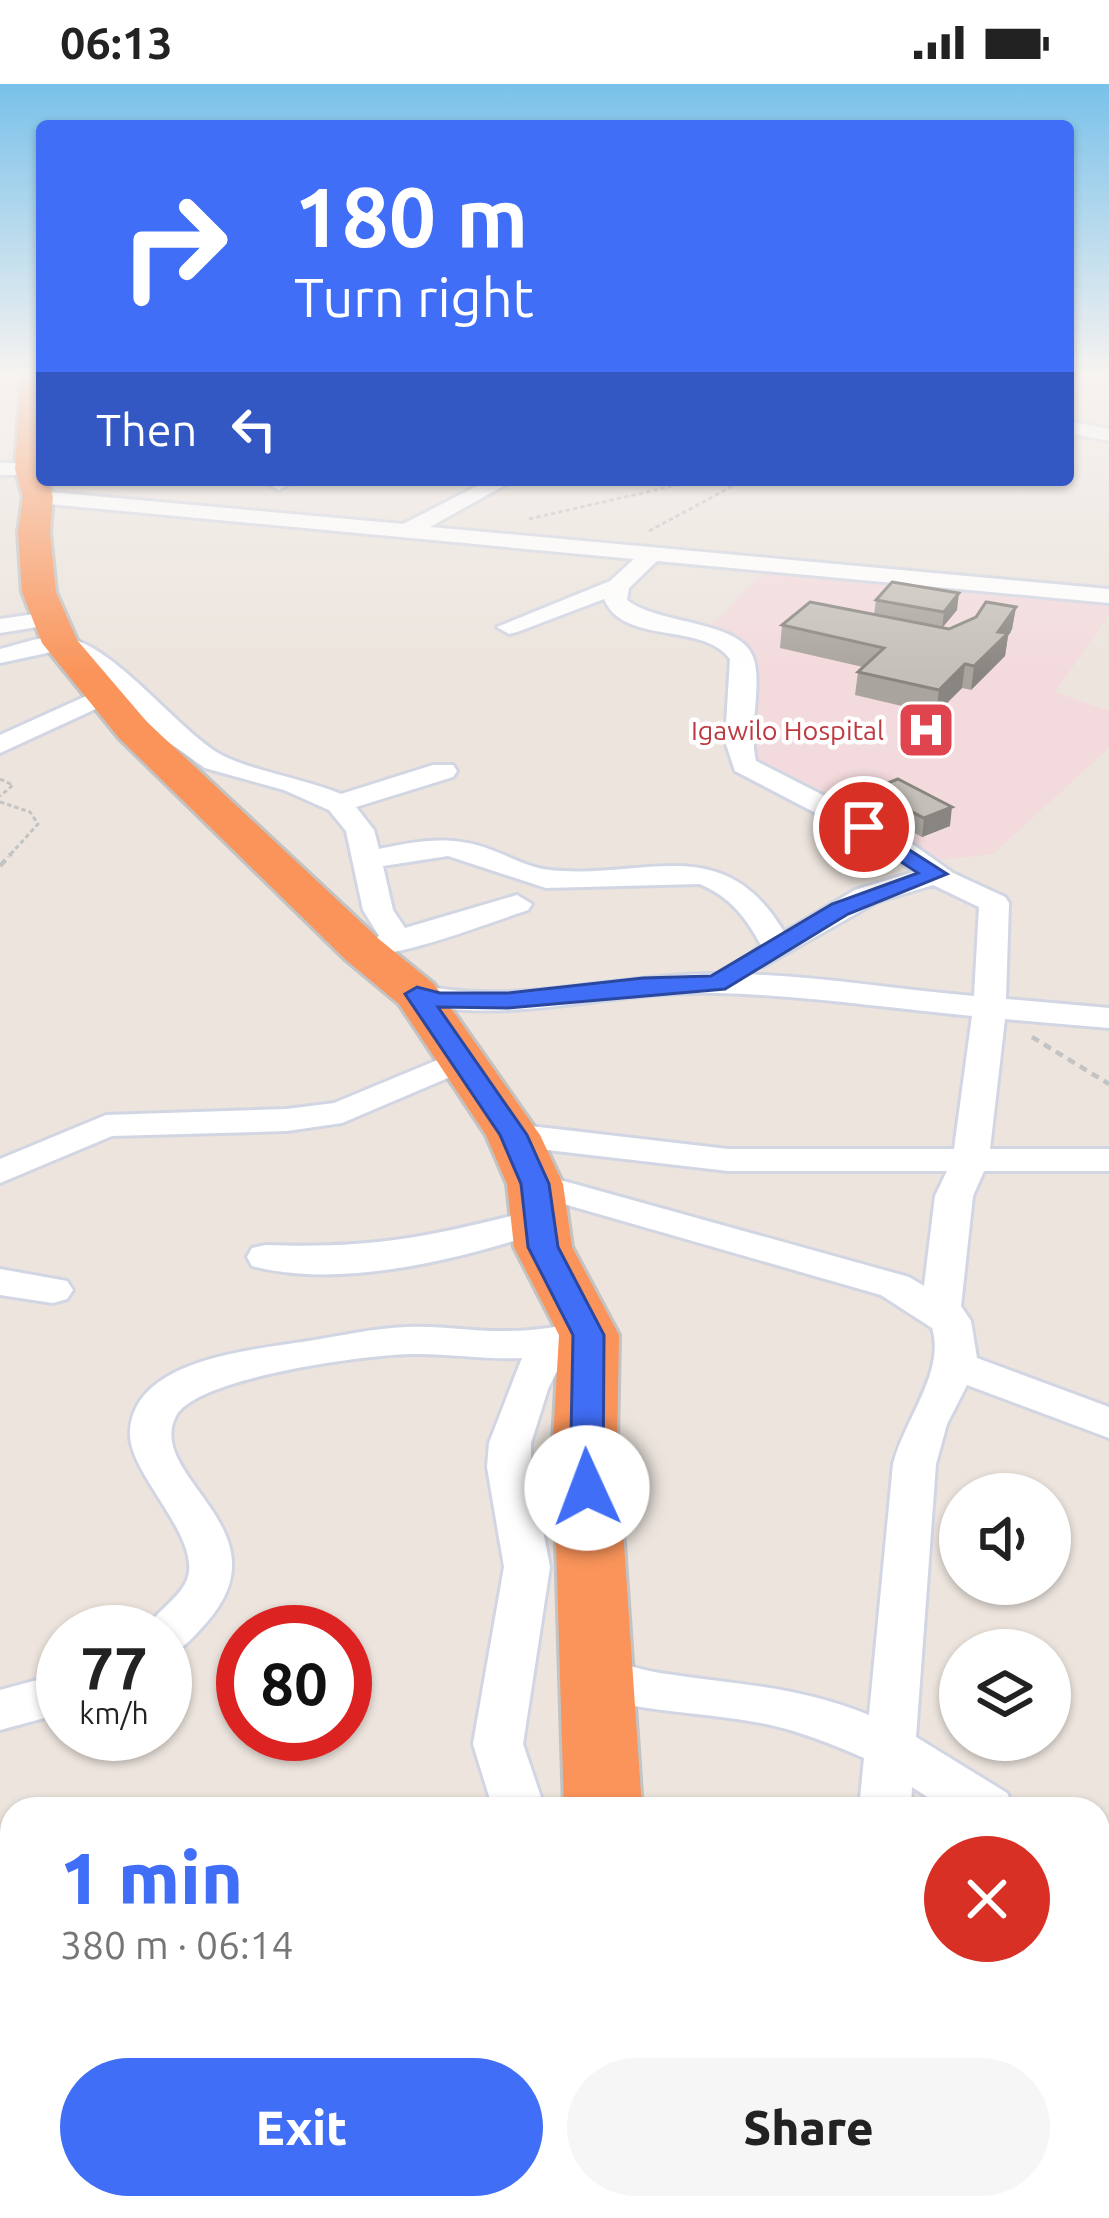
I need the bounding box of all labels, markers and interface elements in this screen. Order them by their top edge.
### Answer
text: 06:13 [60,17,173,68]
icon: right [96,168,252,324]
text: 180 m [294,169,528,263]
text: Turn right [294,267,534,327]
icon: left [221,396,287,462]
text: Then [96,404,197,455]
hospital icon: Igawilo Hospital [895,699,957,761]
place label: Igawilo Hospital [691,715,884,745]
pin [813,776,915,878]
icon: arrive [831,794,897,860]
position arrow [524,1425,650,1551]
map controls [939,1473,1071,1761]
button: sound [939,1473,1071,1605]
speed limit sign: 80 [216,1605,372,1761]
button: layers [939,1629,1071,1761]
text: 77 [80,1634,148,1701]
text: km/h [79,1696,149,1730]
button: close [924,1836,1050,1962]
text: 1 min [60,1837,243,1918]
text: 380 m · 06:14 [60,1923,294,1966]
button: Exit [60,2058,543,2196]
button: Share [567,2058,1050,2196]

